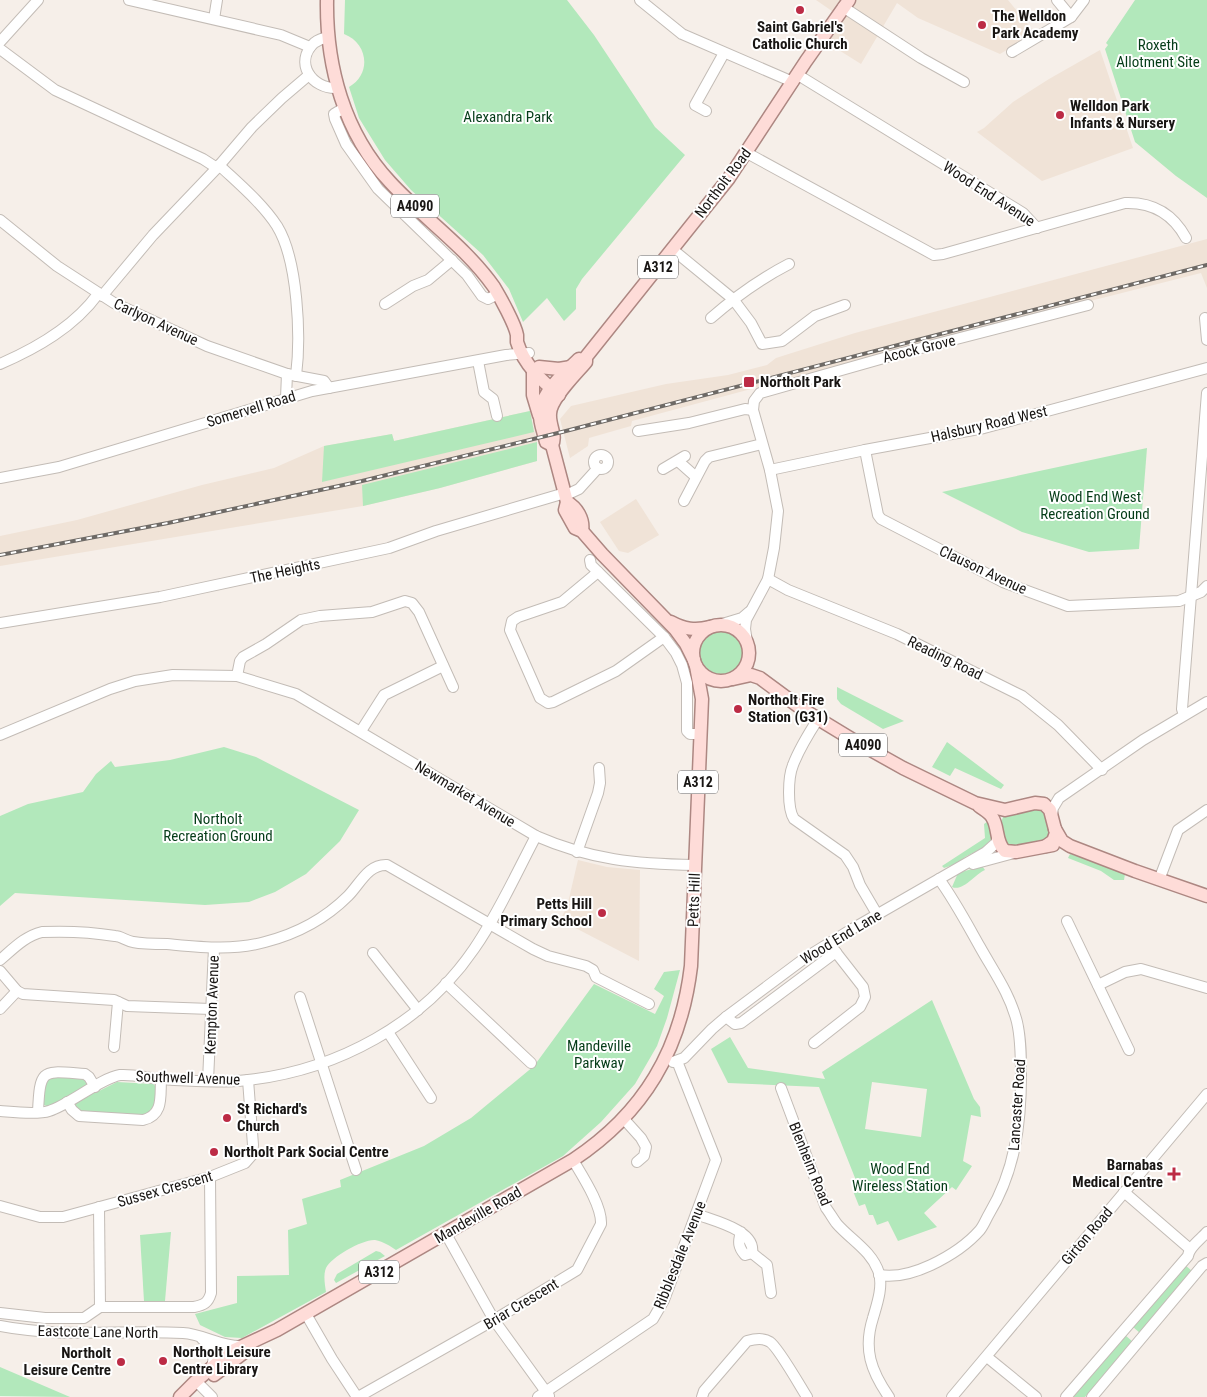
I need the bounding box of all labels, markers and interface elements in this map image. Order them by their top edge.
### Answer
marker: Saint Gabriel's Catholic Church [794,4,806,16]
place label: The Welldon Park Academy [992,7,1079,42]
place label: Saint Gabriel's Catholic Church [752,18,848,53]
marker: The Welldon Park Academy [976,19,988,31]
park label: Roxeth Allotment Site [1116,36,1200,71]
place label: Welldon Park Infants & Nursery [1070,97,1175,132]
park label: Alexandra Park [463,108,553,126]
marker: Welldon Park Infants & Nursery [1054,109,1066,121]
street label: Northolt Road [691,145,755,221]
street label: Wood End Avenue [940,158,1038,230]
road number: A4090 [391,195,439,218]
road number: A312 [638,256,678,278]
street label: Carlyon Avenue [111,295,201,349]
street label: Acock Grove [881,331,957,367]
place label: Northolt Park [760,373,842,391]
marker: Northolt Park [742,375,756,389]
street label: Somervell Road [204,387,298,431]
street label: Halsbury Road West [929,402,1049,446]
park label: Wood End West Recreation Ground [1040,488,1150,523]
street label: Clauson Avenue [936,542,1030,598]
street label: The Heights [248,555,322,587]
street label: Reading Road [905,632,985,684]
place label: Northolt Fire Station (G31) [748,691,828,726]
marker: Northolt Fire Station (G31) [732,703,744,715]
road number: A4090 [839,734,887,756]
street label: Newmarket Avenue [412,757,518,831]
road number: A312 [678,770,718,794]
park label: Northolt Recreation Ground [163,810,273,845]
street label: Petts Hill [684,873,704,927]
place label: Petts Hill Primary School [500,895,592,930]
street label: Wood End Lane [797,906,885,968]
marker: Petts Hill Primary School [596,907,608,919]
street label: Kempton Avenue [201,955,223,1055]
park label: Mandeville Parkway [567,1037,631,1072]
street label: Lancaster Road [1005,1058,1029,1152]
street label: Southwell Avenue [135,1067,241,1089]
place label: St Richard's Church [237,1100,308,1135]
marker: St Richard's Church [221,1112,233,1124]
street label: Blenheim Road [785,1120,835,1208]
place label: Northolt Park Social Centre [224,1143,389,1161]
marker: Northolt Park Social Centre [208,1146,220,1158]
place label: Barnabas Medical Centre [1072,1156,1163,1191]
park label: Wood End Wireless Station [852,1160,948,1195]
street label: Sussex Crescent [115,1167,215,1211]
marker: Barnabas Medical Centre [1167,1167,1181,1181]
street label: Mandeville Road [431,1183,525,1247]
street label: Ribblesdale Avenue [650,1198,710,1312]
street label: Girton Road [1058,1203,1116,1269]
road number: A312 [359,1260,399,1284]
street label: Briar Crescent [480,1275,562,1333]
street label: Eastcote Lane North [37,1322,159,1342]
place label: Northolt Leisure Centre Library [173,1343,271,1378]
place label: Northolt Leisure Centre [24,1344,111,1379]
marker: Northolt Leisure Centre Library [157,1355,169,1367]
marker: Northolt Leisure Centre [115,1356,127,1368]

